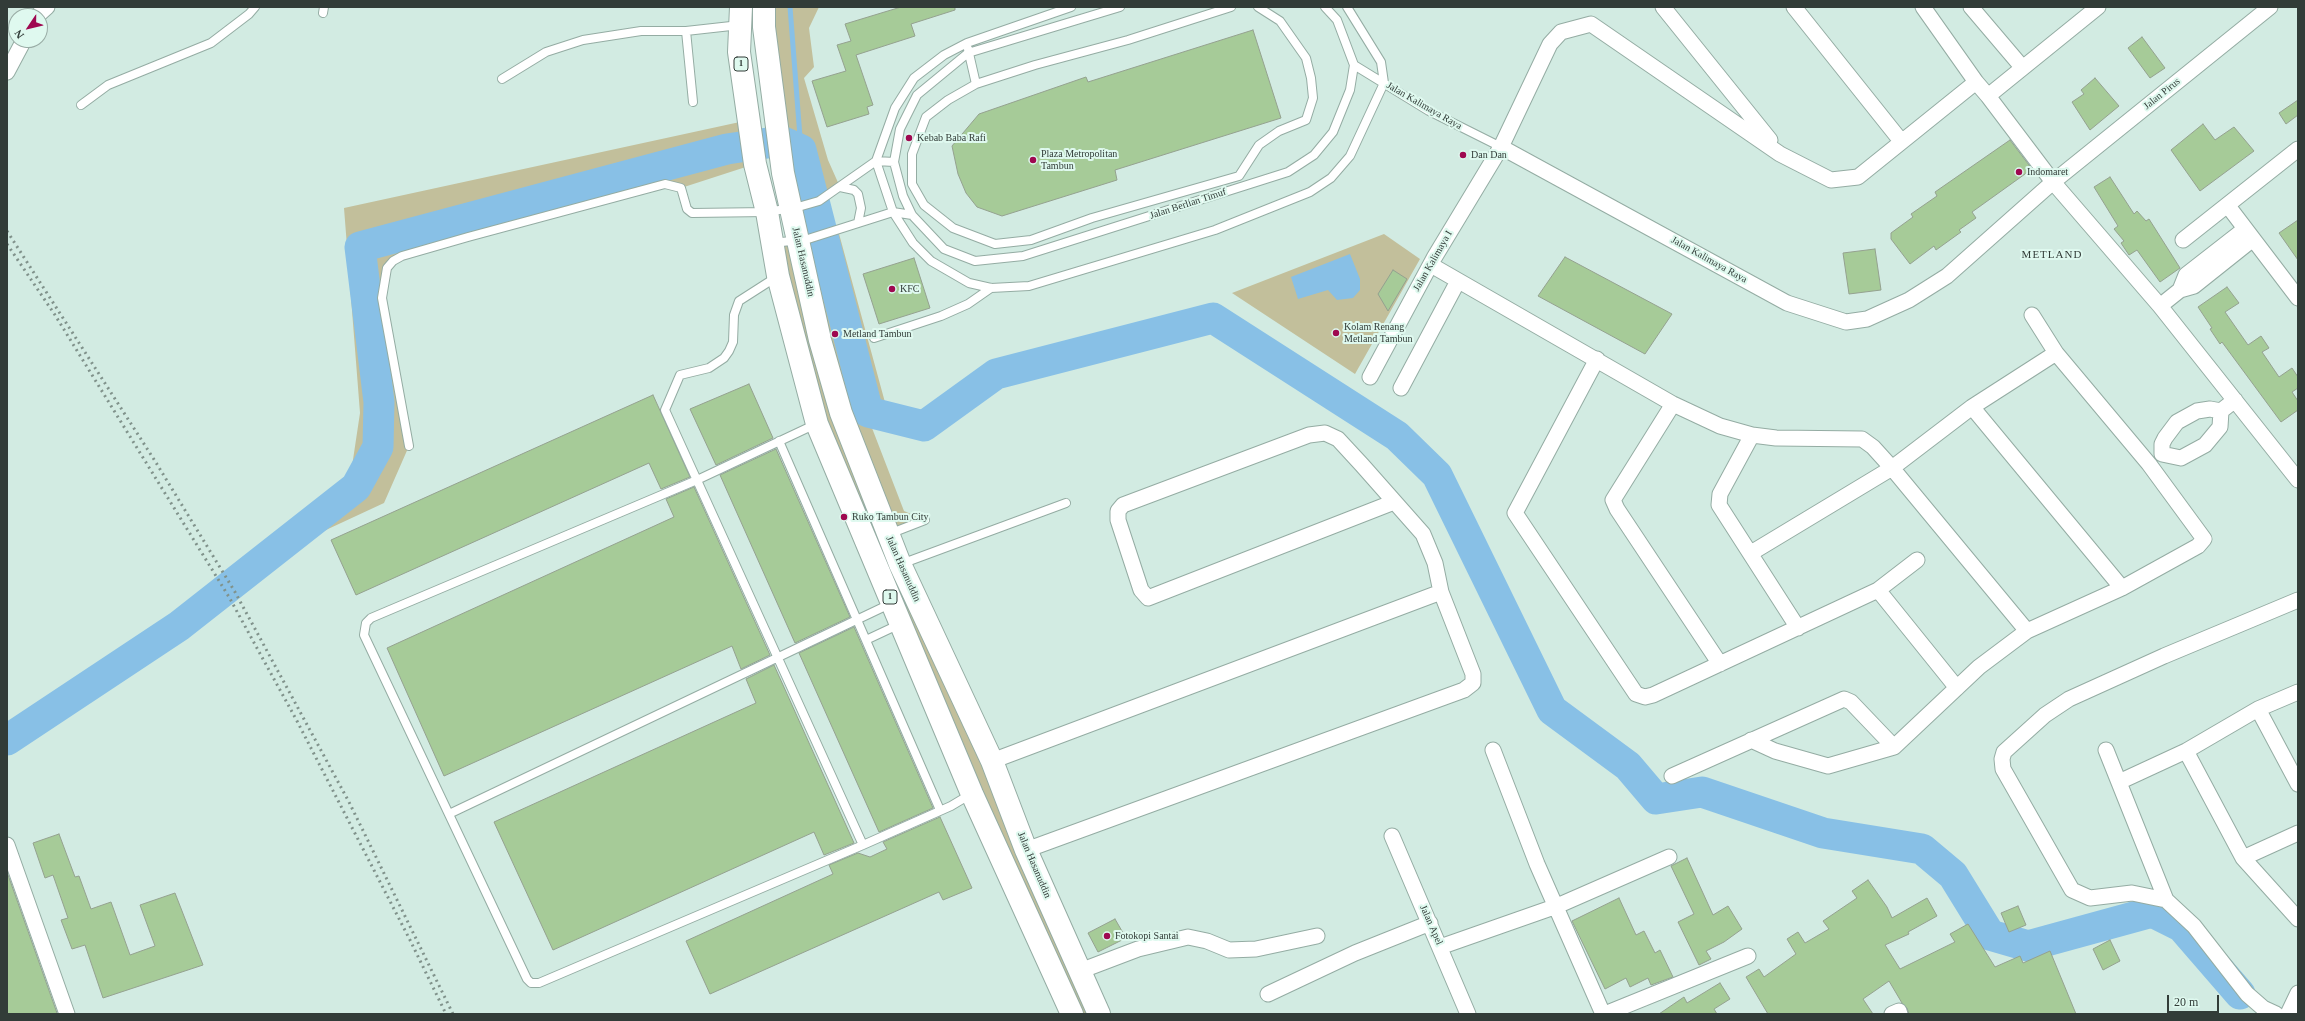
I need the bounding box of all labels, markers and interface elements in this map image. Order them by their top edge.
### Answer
north arrow [8,8,48,48]
text: N [12,28,26,41]
road number: 1 [734,57,748,71]
street label: Jalan Pirus [2141,76,2183,112]
street label: Jalan Kalimaya Raya [1384,80,1464,132]
place label: Kebab Baba Rafi [917,132,986,144]
marker: Kebab Baba Rafi [904,133,914,143]
place label: Plaza Metropolitan Tambun [1041,148,1117,172]
place label: Dan Dan [1471,149,1507,161]
marker: Dan Dan [1458,150,1468,160]
marker: Plaza Metropolitan Tambun [1028,155,1038,165]
place label: Indomaret [2027,166,2068,178]
marker: Indomaret [2014,167,2024,177]
street label: Jalan Berlian Timuf [1148,186,1228,222]
street label: Jalan Hasanuddin [789,226,817,298]
street label: Jalan Kalimaya I [1411,229,1455,293]
street label: Jalan Kalimaya Raya [1669,234,1749,286]
district label: METLAND [2022,248,2082,262]
place label: KFC [900,283,919,295]
marker: KFC [887,284,897,294]
place label: Kolam Renang Metland Tambun [1344,321,1412,344]
place label: Metland Tambun [843,328,911,340]
marker: Kolam Renang Metland Tambun [1331,328,1341,338]
marker: Metland Tambun [830,329,840,339]
place label: Ruko Tambun City [852,511,929,523]
marker: Ruko Tambun City [839,512,849,522]
street label: Jalan Hasanuddin [883,534,923,604]
road number: 1 [883,590,897,604]
street label: Jalan Hasanuddin [1015,830,1053,900]
street label: Jalan Apel [1417,903,1445,947]
place label: Fotokopi Santai [1115,930,1179,942]
marker: Fotokopi Santai [1102,931,1112,941]
scale bar [2169,987,2221,1013]
text: 20 m [2174,995,2198,1009]

